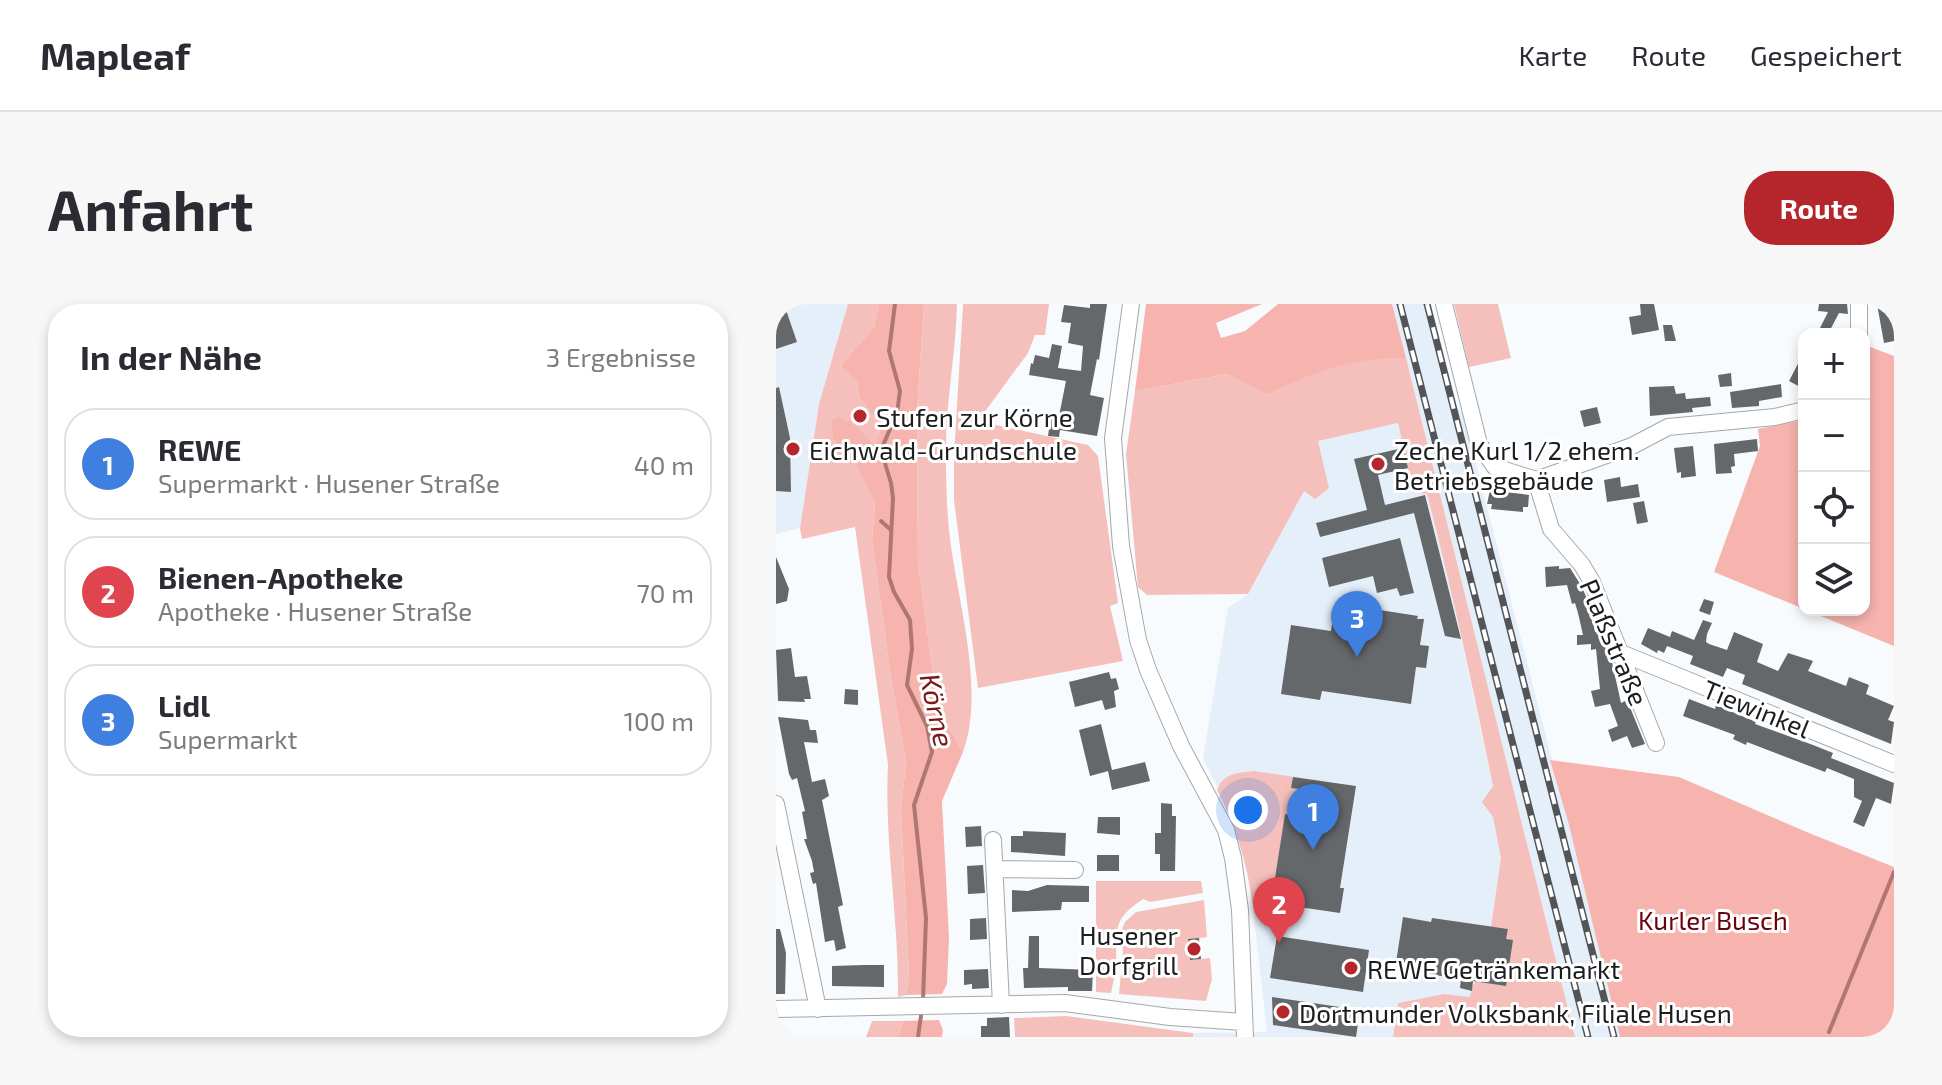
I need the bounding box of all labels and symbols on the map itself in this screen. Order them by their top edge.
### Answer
place label: Stufen zur Körne [876,401,1073,432]
marker: Stufen zur Körne [851,407,869,425]
place label: Eichwald-Grundschule [809,434,1077,465]
place label: Zeche Kurl 1/2 ehem. Betriebsgebäude [1394,434,1640,495]
marker: Eichwald-Grundschule [784,440,802,458]
marker: Zeche Kurl 1/2 ehem. Betriebsgebäude [1369,455,1387,473]
street label: Plaßstraße [1575,574,1655,710]
pin: 3 [1331,591,1383,657]
water label: Körne [914,670,962,750]
street label: Tiewinkel [1699,672,1815,744]
pin: 1 [1287,784,1339,850]
your location [1228,790,1268,830]
pin: 2 [1253,877,1305,943]
park label: Kurler Busch [1638,904,1788,935]
place label: Husener Dorfgrill [1079,919,1178,980]
marker: Husener Dorfgrill [1185,940,1203,958]
place label: REWE Getränkemarkt [1367,953,1620,984]
marker: REWE Getränkemarkt [1342,959,1360,977]
place label: Dortmunder Volksbank, Filiale Husen [1299,997,1732,1028]
marker: Dortmunder Volksbank, Filiale Husen [1274,1003,1292,1021]

